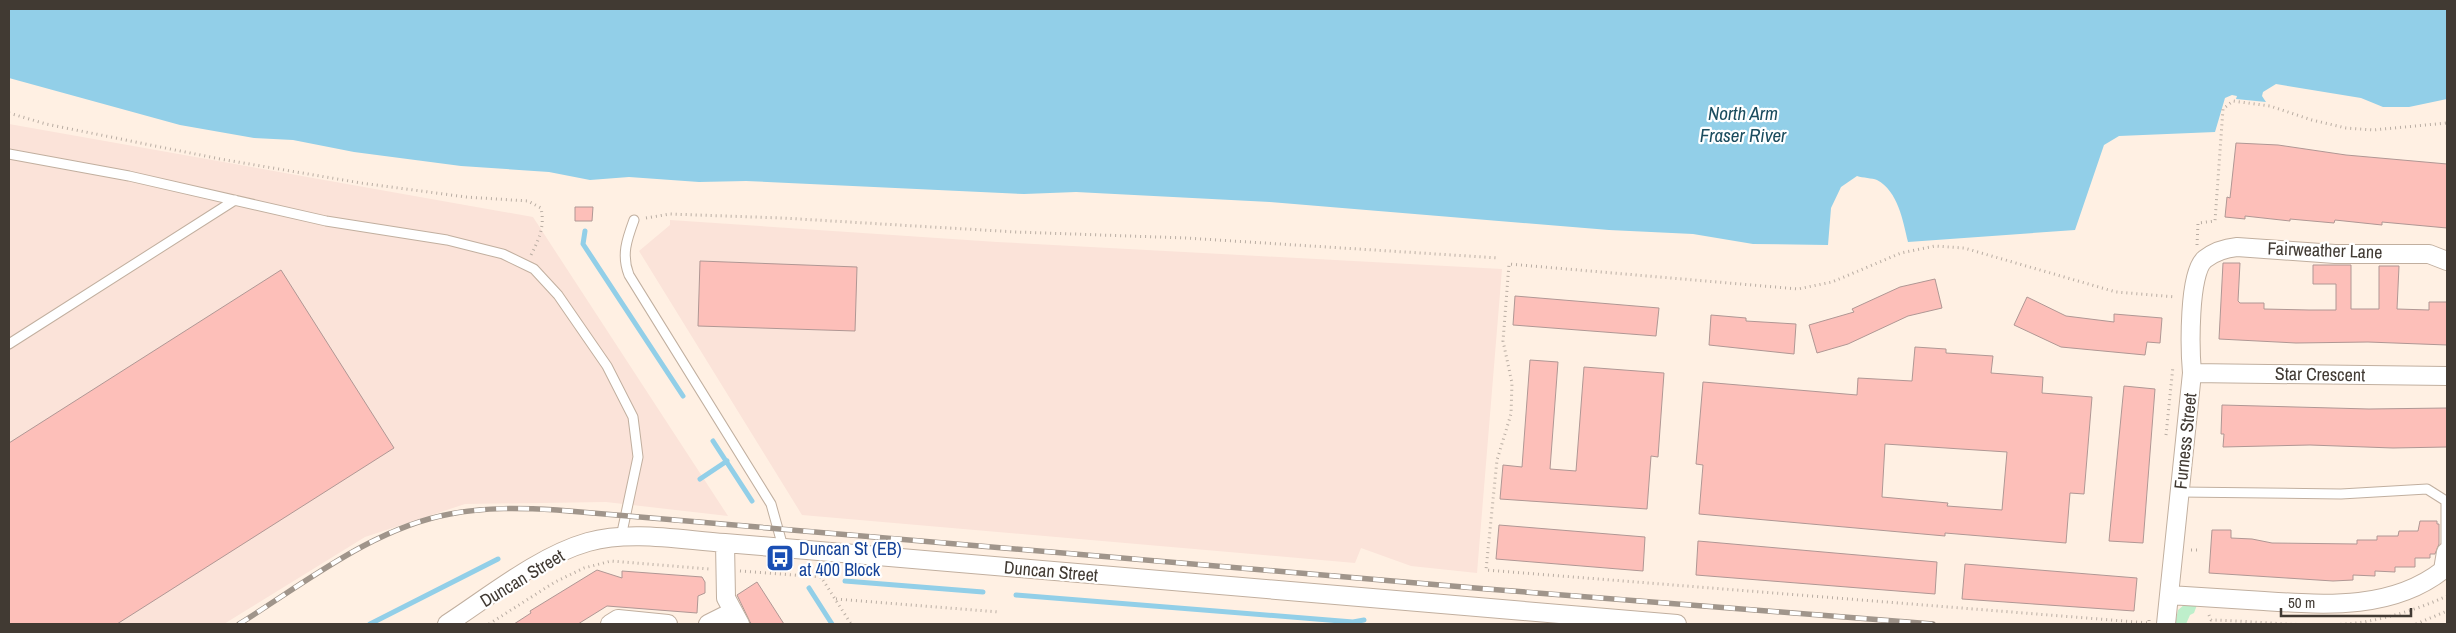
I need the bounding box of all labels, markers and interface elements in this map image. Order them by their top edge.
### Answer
water label: North Arm Fraser River [1700,100,1787,148]
street label: Fairweather Lane [2267,236,2383,264]
street label: Star Crescent [2275,361,2365,387]
street label: Furness Street [2168,392,2202,490]
place label: Duncan St (EB) at 400 Block [799,536,902,582]
street label: Duncan Street [475,543,569,613]
bus stop icon: Duncan St (EB) at 400 Block [765,543,795,573]
street label: Duncan Street [1003,554,1099,588]
scale bar [2281,586,2411,618]
text: 50 m [2288,592,2315,613]

